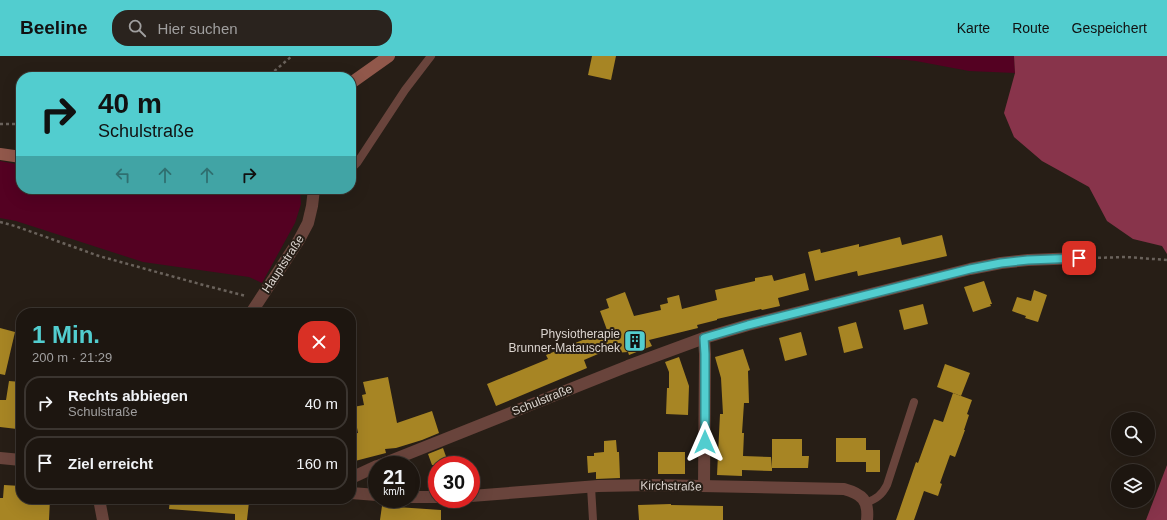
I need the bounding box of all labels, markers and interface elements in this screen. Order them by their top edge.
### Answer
search box [112,10,392,46]
text: Beeline [20,17,88,38]
icon: search [126,17,148,39]
text: Hier suchen [158,20,238,37]
text: Karte [957,20,990,36]
text: Route [1012,20,1050,36]
text: Gespeichert [1072,20,1147,36]
icon: right [32,88,84,140]
text: 40 m [98,88,162,119]
text: Schulstraße [98,121,194,141]
icon: left [112,164,134,186]
icon: ahead [154,164,176,186]
icon: ahead [196,164,218,186]
icon: right [238,164,260,186]
street label: Hauptstraße [259,232,307,296]
pin [1062,241,1096,275]
icon: arrive [1068,247,1090,269]
text: 1 Min. [32,321,100,348]
button: close [298,321,340,363]
place label: Physiotherapie Brunner-Matauschek [509,327,621,355]
building icon: Physiotherapie Brunner-Matauschek [622,328,648,354]
text: 200 m · 21:29 [32,350,112,365]
street label: Schulstraße [510,381,575,418]
text: Rechts abbiegen [68,387,188,404]
icon: right [34,392,56,414]
text: 40 m [305,395,338,412]
text: Schulstraße [68,404,137,419]
map controls [1111,412,1155,508]
button: search [1111,412,1155,456]
position arrow [684,421,726,463]
icon: arrive [34,452,56,474]
text: Ziel erreicht [68,455,153,472]
text: 160 m [296,455,338,472]
speed limit sign: 30 [428,456,480,508]
button: layers [1111,464,1155,508]
text: 21 [383,466,405,488]
street label: Kirchstraße [640,478,702,494]
text: km/h [383,486,405,497]

